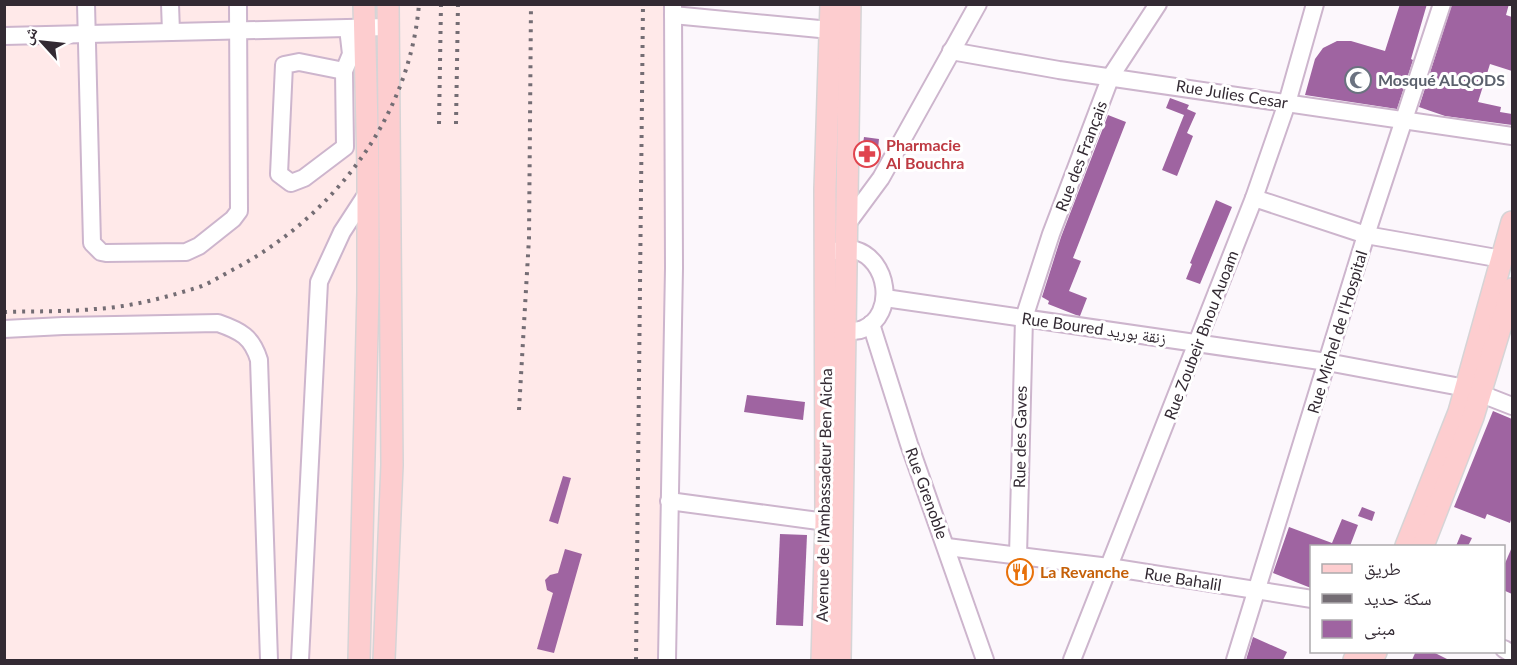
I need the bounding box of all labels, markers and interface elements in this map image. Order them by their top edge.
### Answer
north arrow [12,12,72,72]
text: ش [16,23,41,47]
mosque icon: Mosqué ALQODS [1343,65,1373,95]
place label: Mosqué ALQODS [1378,70,1505,89]
street label: Rue Julies Cesar [1175,75,1290,112]
street label: Rue des Français [1051,98,1110,214]
place label: Pharmacie Al Bouchra [885,135,964,172]
pharmacy icon: Pharmacie Al Bouchra [852,139,882,169]
street label: Rue Zoubeir Bnou Auoam [1159,248,1242,422]
street label: Rue Michel de l'Hospital [1303,248,1370,416]
street label: Rue Boured زنقة بوريد [1021,308,1167,348]
street label: Avenue de l'Ambassadeur Ben Aicha [812,368,835,622]
street label: Rue des Gaves [1009,386,1030,488]
street label: Rue Grenoble [902,445,953,541]
legend [1310,545,1505,653]
restaurant icon: La Revanche [1005,557,1035,587]
text: طريق [1364,557,1401,580]
place label: La Revanche [1040,562,1130,581]
street label: Rue Bahalil [1143,563,1223,594]
text: سكة حديد [1364,587,1432,609]
text: مبنى [1364,617,1395,640]

